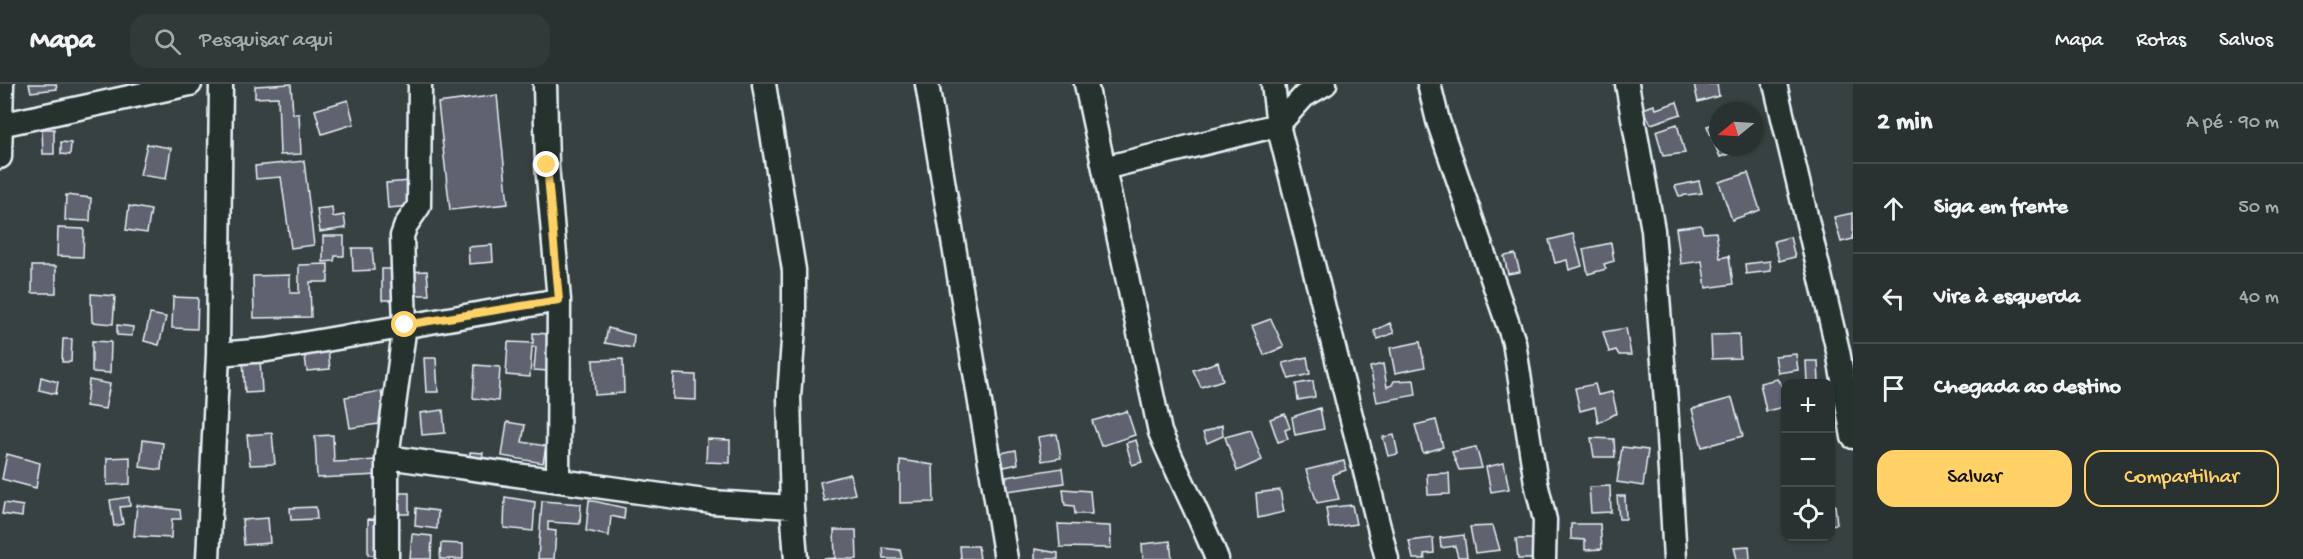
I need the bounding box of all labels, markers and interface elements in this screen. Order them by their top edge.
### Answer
search box [130,14,550,68]
text: Mapa [30,25,94,58]
icon: search [151,25,184,58]
text: Pesquisar aqui [199,28,333,54]
text: Mapa [2055,29,2103,54]
text: Rotas [2136,29,2186,54]
text: Salvos [2219,29,2273,54]
north arrow [1709,102,1763,156]
text: 2 min [1877,108,1932,139]
text: A pé · 90 m [2186,112,2279,135]
route end [533,151,559,177]
icon: ahead [1877,192,1910,225]
text: Siga em frente [1934,195,2068,221]
text: 50 m [2238,197,2279,220]
icon: left [1877,282,1910,315]
text: Vire à esquerda [1934,285,2080,311]
text: 40 m [2239,287,2279,310]
route start [391,311,417,337]
icon: arrive [1877,372,1910,405]
text: Chegada ao destino [1934,375,2121,401]
map controls [1781,379,1835,541]
button: + [1781,379,1835,433]
button: − [1781,433,1835,487]
button: Salvar [1877,450,2072,507]
button: Compartilhar [2084,450,2279,507]
button: locate [1781,487,1835,541]

